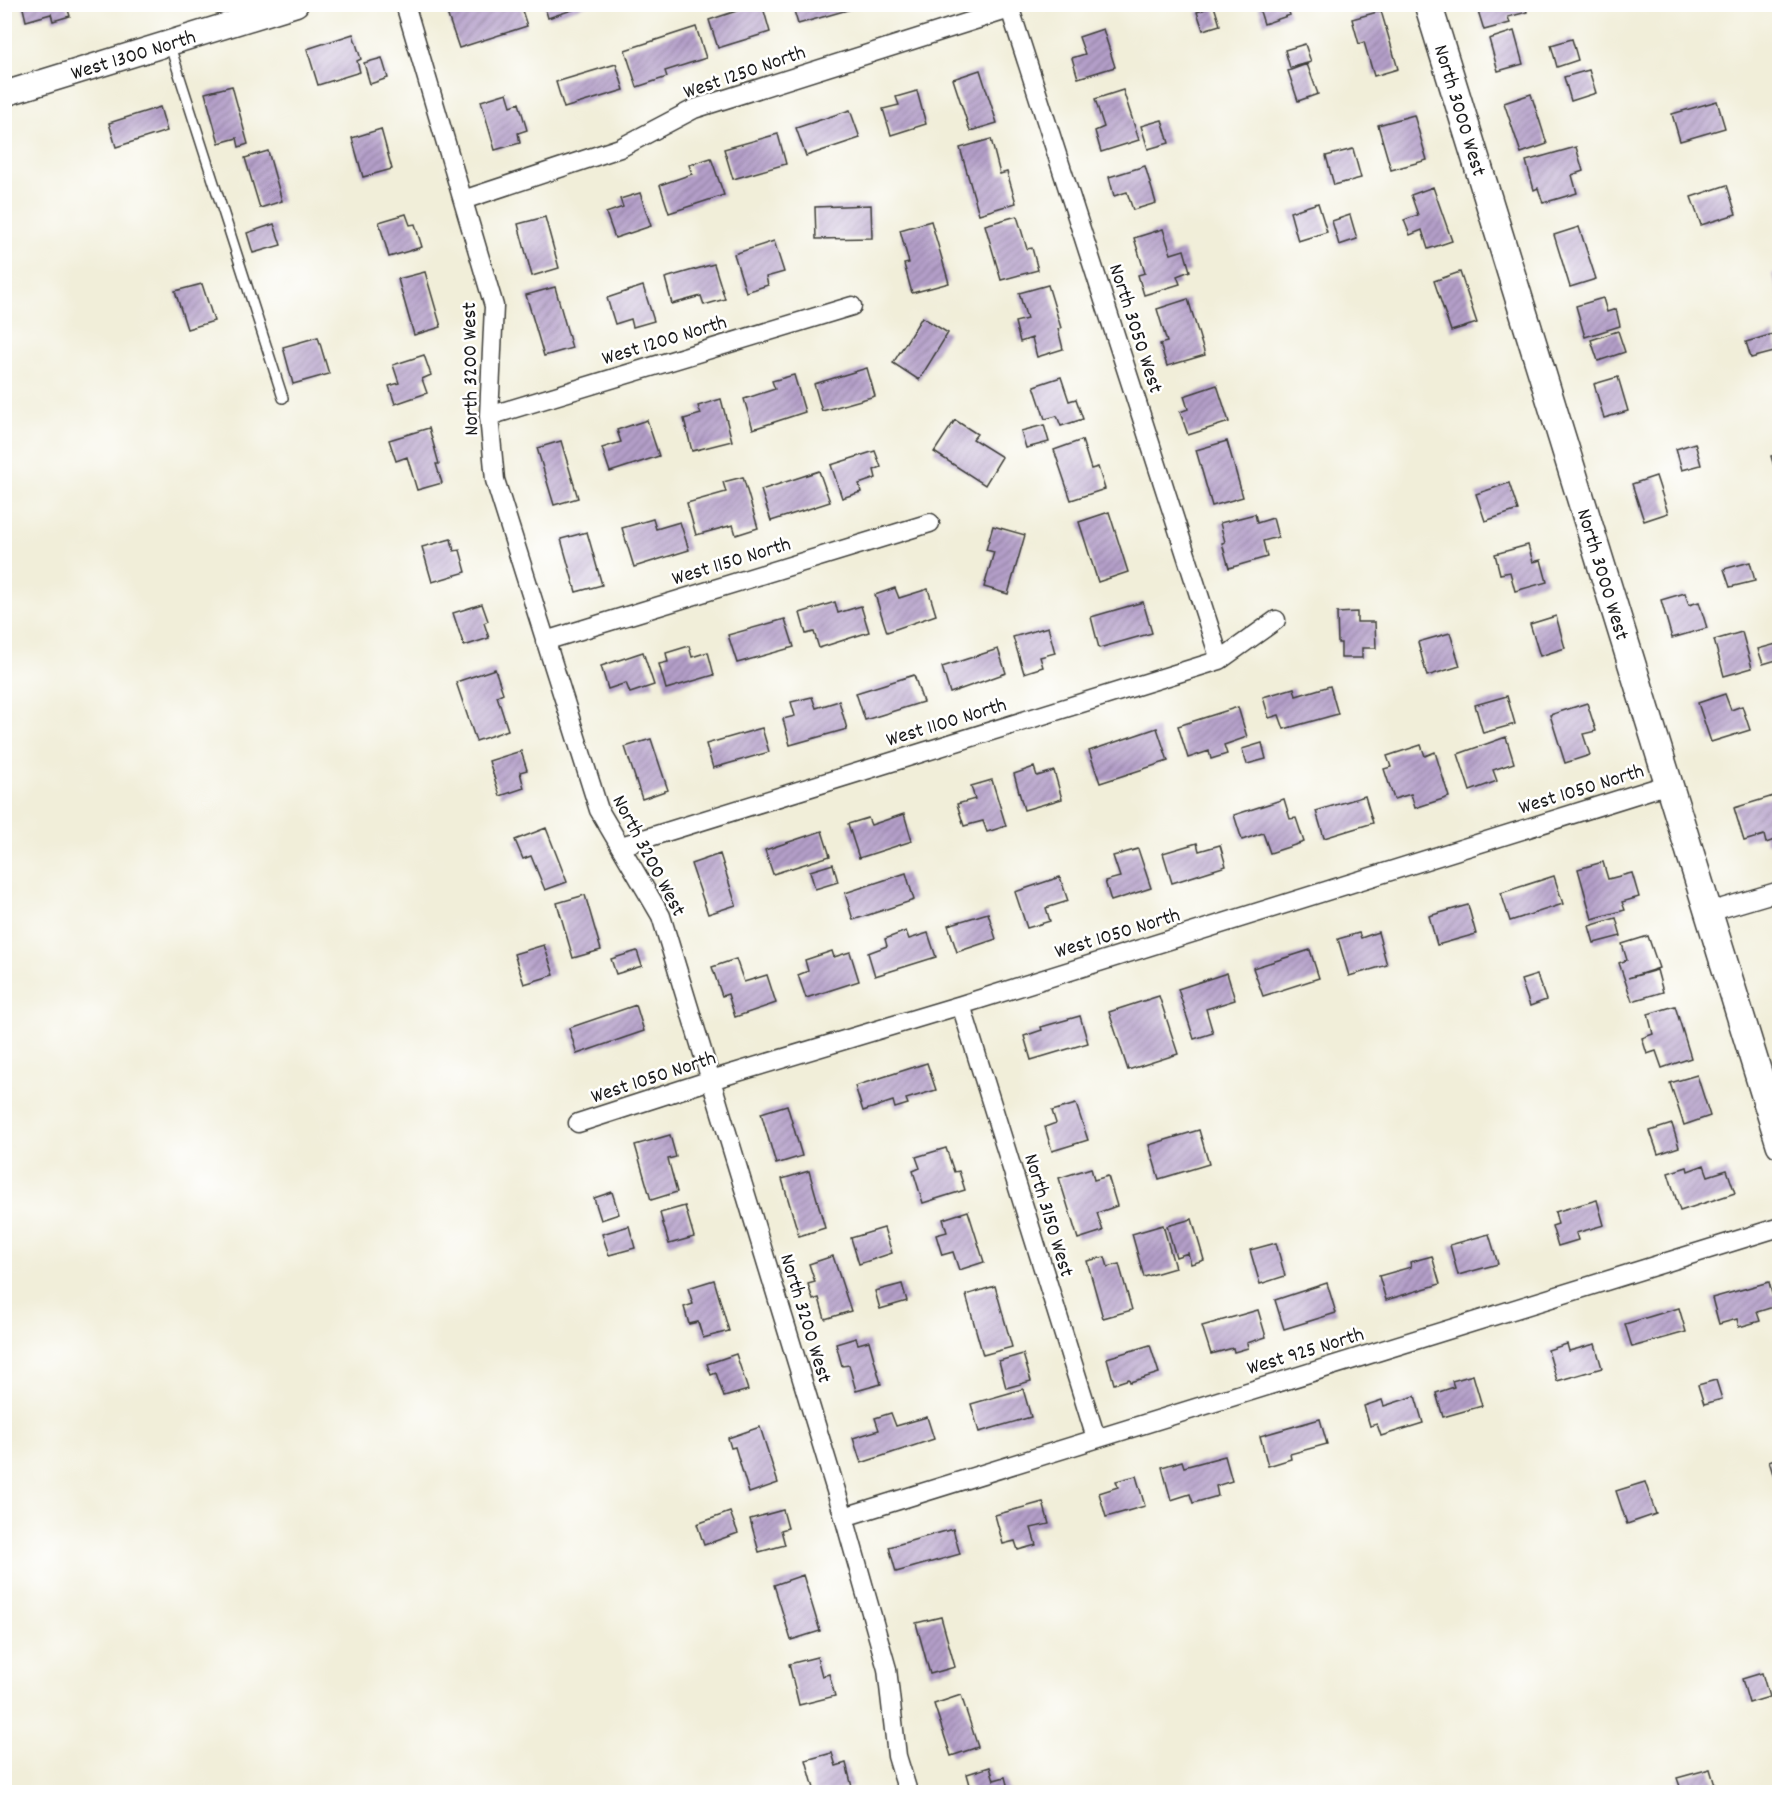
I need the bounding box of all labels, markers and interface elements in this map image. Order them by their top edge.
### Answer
street label: West 1300 North [68,24,200,90]
street label: West 1250 North [680,39,810,109]
street label: North 3000 West [1424,41,1492,181]
street label: North 3050 West [1099,260,1169,398]
street label: North 3200 West [456,302,488,436]
street label: West 1200 North [599,309,731,375]
street label: North 3000 West [1567,505,1635,645]
street label: West 1150 North [669,531,795,595]
street label: West 1100 North [883,691,1011,756]
street label: West 1050 North [1516,758,1648,824]
street label: North 3200 West [603,790,692,923]
street label: West 1050 North [1052,902,1184,968]
street label: West 1050 North [588,1045,720,1113]
street label: North 3150 West [1014,1151,1080,1281]
street label: North 3200 West [770,1251,838,1387]
street label: West 925 North [1244,1321,1368,1385]

